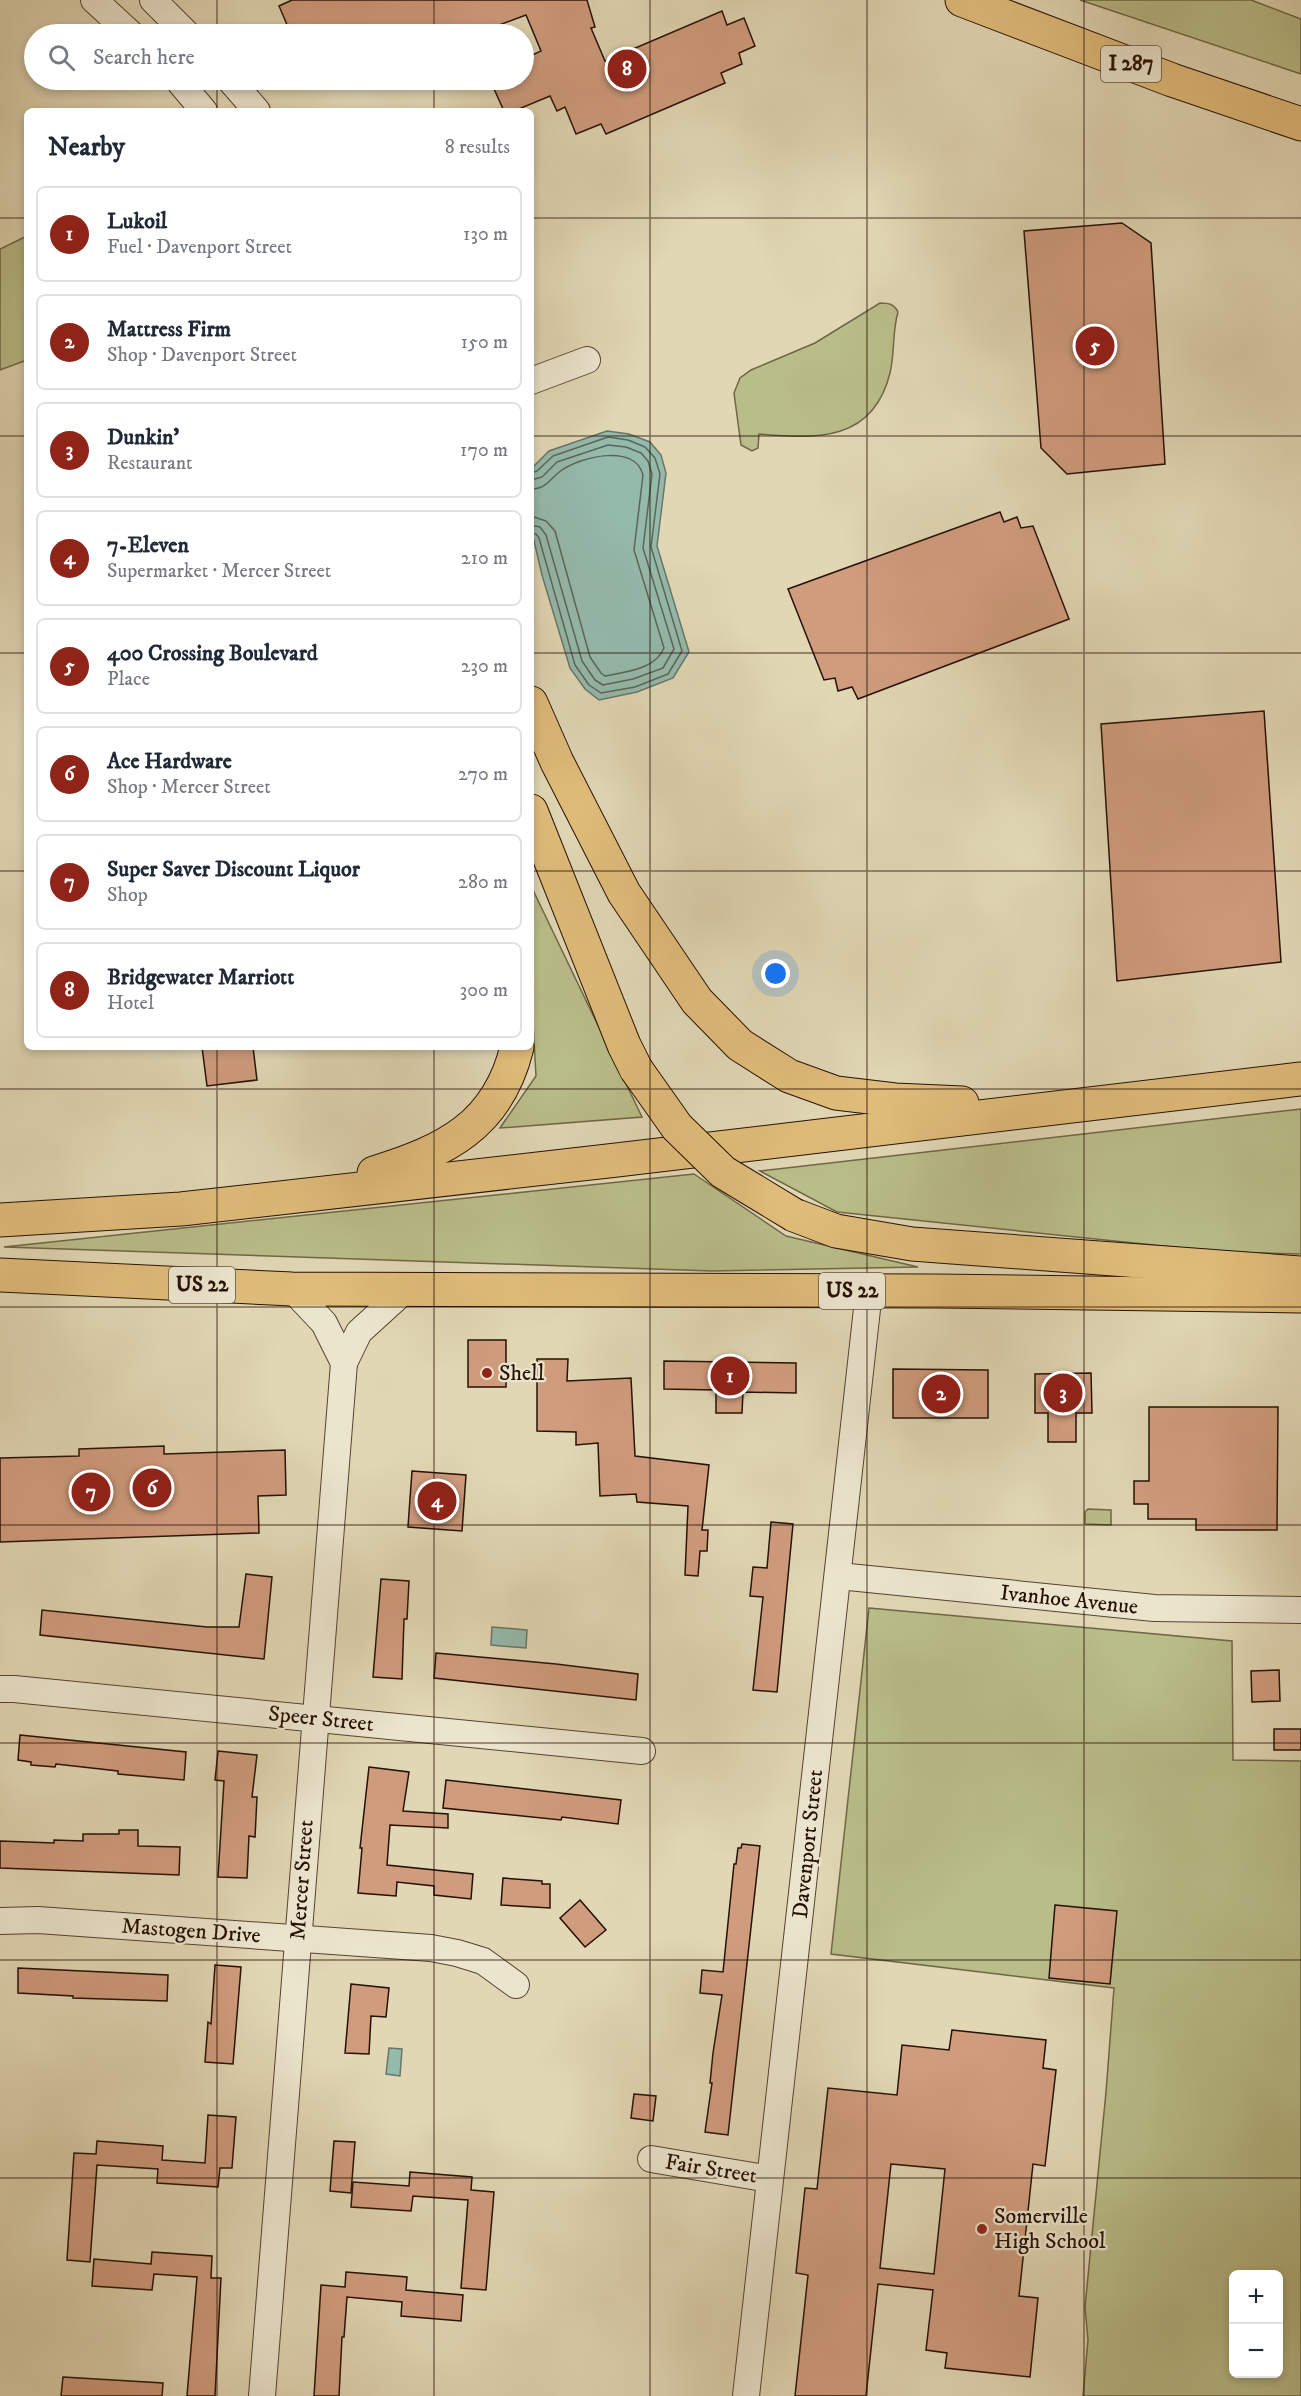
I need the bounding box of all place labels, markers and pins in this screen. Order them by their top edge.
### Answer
pin: 8 [608,46,646,92]
pin: 5 [1076,324,1114,368]
pin: 1 [710,1354,750,1398]
place label: Shell [499,1360,545,1387]
marker: Shell [480,1366,494,1380]
pin: 3 [1044,1370,1082,1416]
pin: 2 [922,1372,960,1416]
pin: 6 [132,1466,172,1510]
pin: 7 [72,1470,110,1514]
pin: 4 [418,1478,456,1524]
place label: Somerville High School [994,2203,1106,2255]
marker: Somerville High School [975,2222,989,2236]

